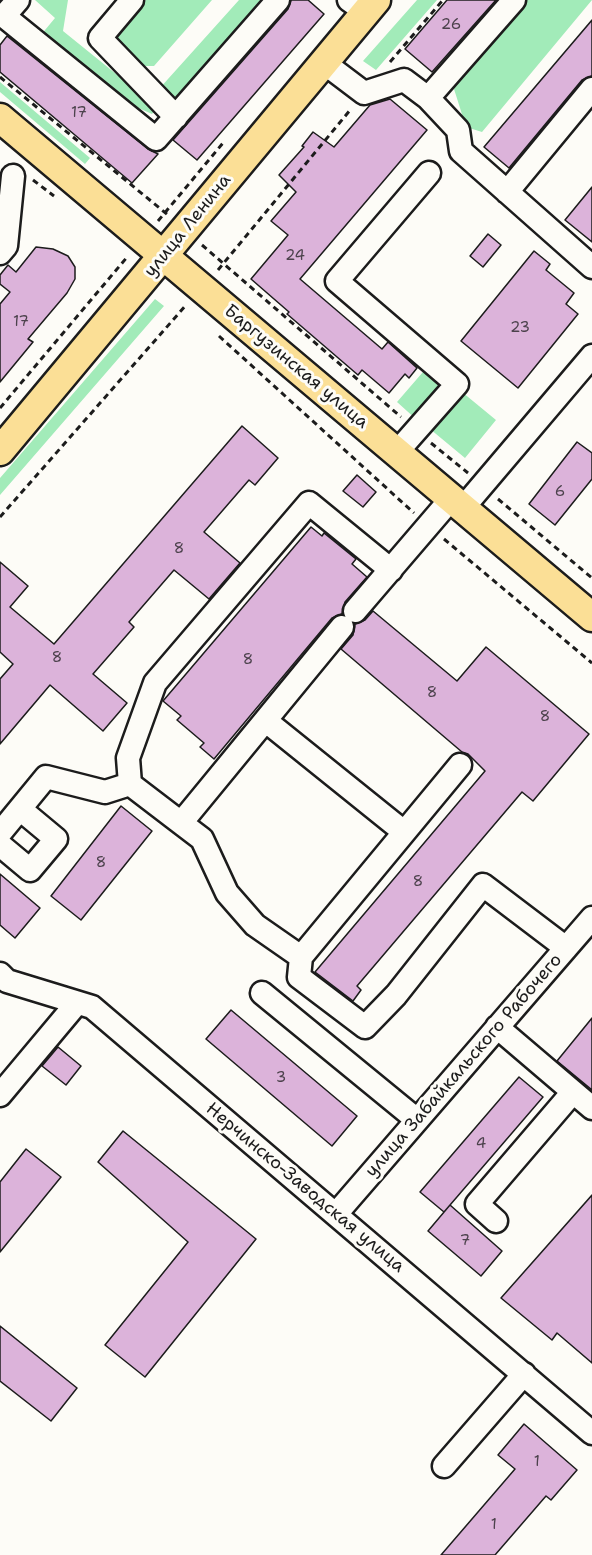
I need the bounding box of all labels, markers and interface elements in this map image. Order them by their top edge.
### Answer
house number: 26 [441,16,461,34]
house number: 17 [71,104,87,122]
street label: улица Ленина [140,170,236,282]
house number: 24 [285,247,305,265]
street label: Баргузинская улица [219,300,373,434]
house number: 17 [13,313,29,331]
house number: 23 [510,319,530,337]
house number: 6 [555,483,565,501]
house number: 8 [174,540,184,558]
house number: 8 [52,649,62,667]
house number: 8 [243,651,253,669]
house number: 8 [427,684,437,702]
house number: 8 [540,708,550,726]
house number: 8 [96,854,106,872]
house number: 8 [413,873,423,891]
street label: улица Забайкальского Рабочего [361,950,567,1182]
house number: 3 [276,1069,286,1087]
street label: Нерчинско-Заводская улица [201,1098,409,1278]
house number: 4 [476,1135,486,1153]
house number: 7 [460,1232,470,1250]
house number: 1 [534,1453,540,1471]
house number: 1 [491,1516,497,1534]

